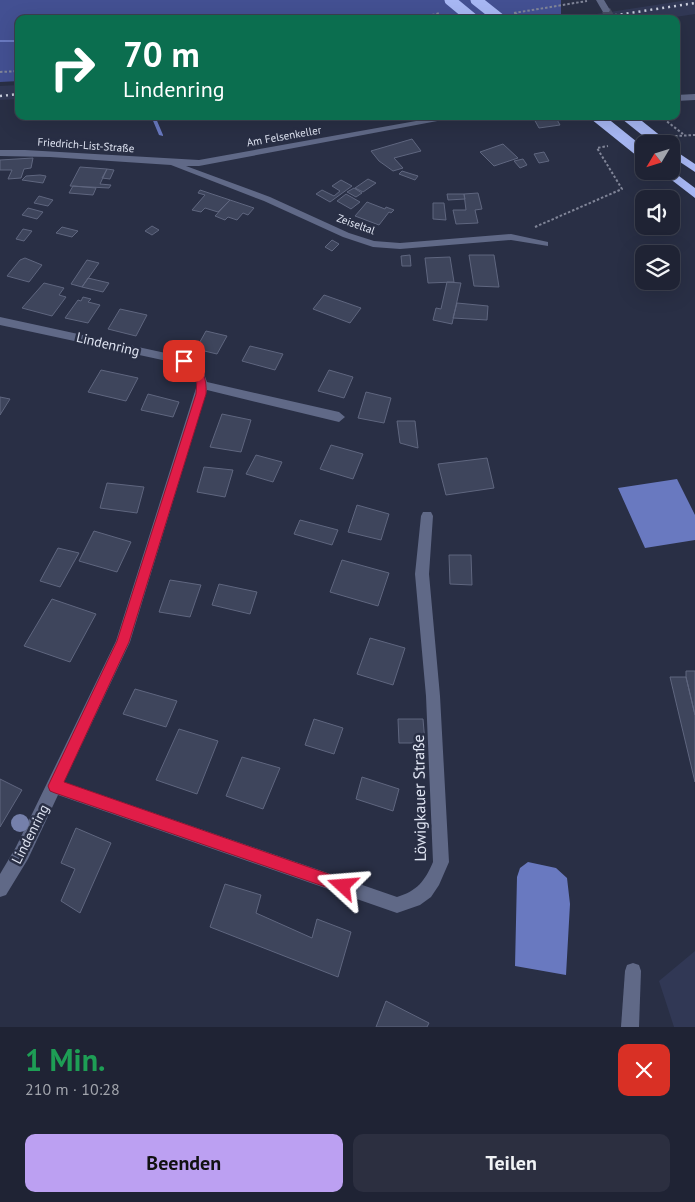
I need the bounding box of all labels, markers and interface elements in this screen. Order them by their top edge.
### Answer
text: 70 m [123,31,200,77]
icon: right [40,35,105,100]
text: Lindenring [123,75,225,103]
street label: Am Felsenkeller [246,123,323,149]
street label: Friedrich-List-Straße [37,135,135,155]
north arrow [635,135,680,180]
map controls [635,135,680,290]
button: sound [635,190,680,235]
street label: Zeiseltal [335,211,378,238]
button: layers [635,245,680,290]
street label: Lindenring [74,328,142,360]
pin [163,340,205,382]
icon: arrive [170,347,198,375]
street label: Löwigkauer Straße [408,734,430,862]
street label: Lindenring [7,801,53,867]
position arrow [316,859,368,911]
text: 1 Min. [25,1040,105,1079]
button: close [618,1044,670,1096]
text: 210 m · 10:28 [25,1079,120,1099]
button: Beenden [25,1134,343,1192]
button: Teilen [353,1134,670,1192]

